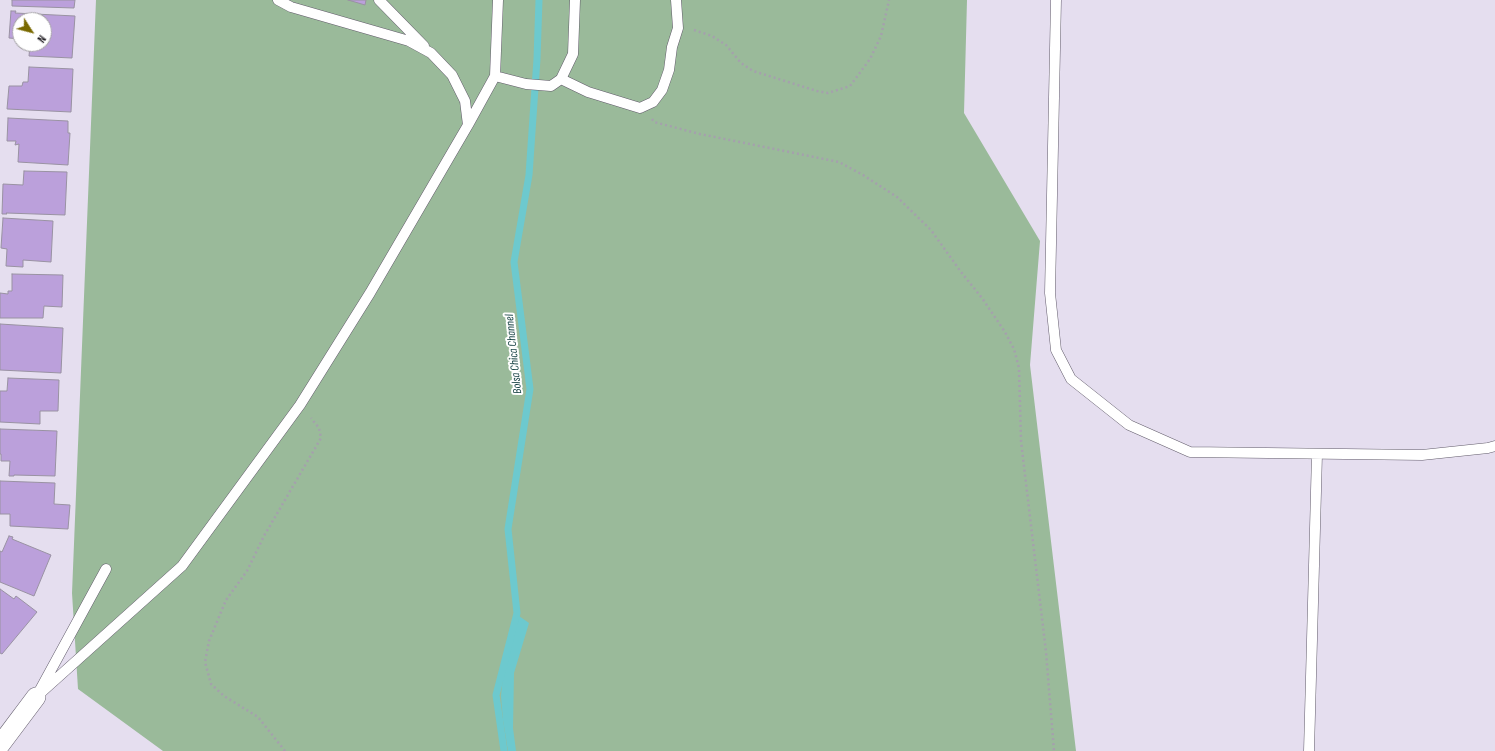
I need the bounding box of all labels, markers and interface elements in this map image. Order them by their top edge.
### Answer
north arrow [12,12,52,52]
text: N [34,33,48,45]
water label: Bolsa Chica Channel [503,313,525,395]

